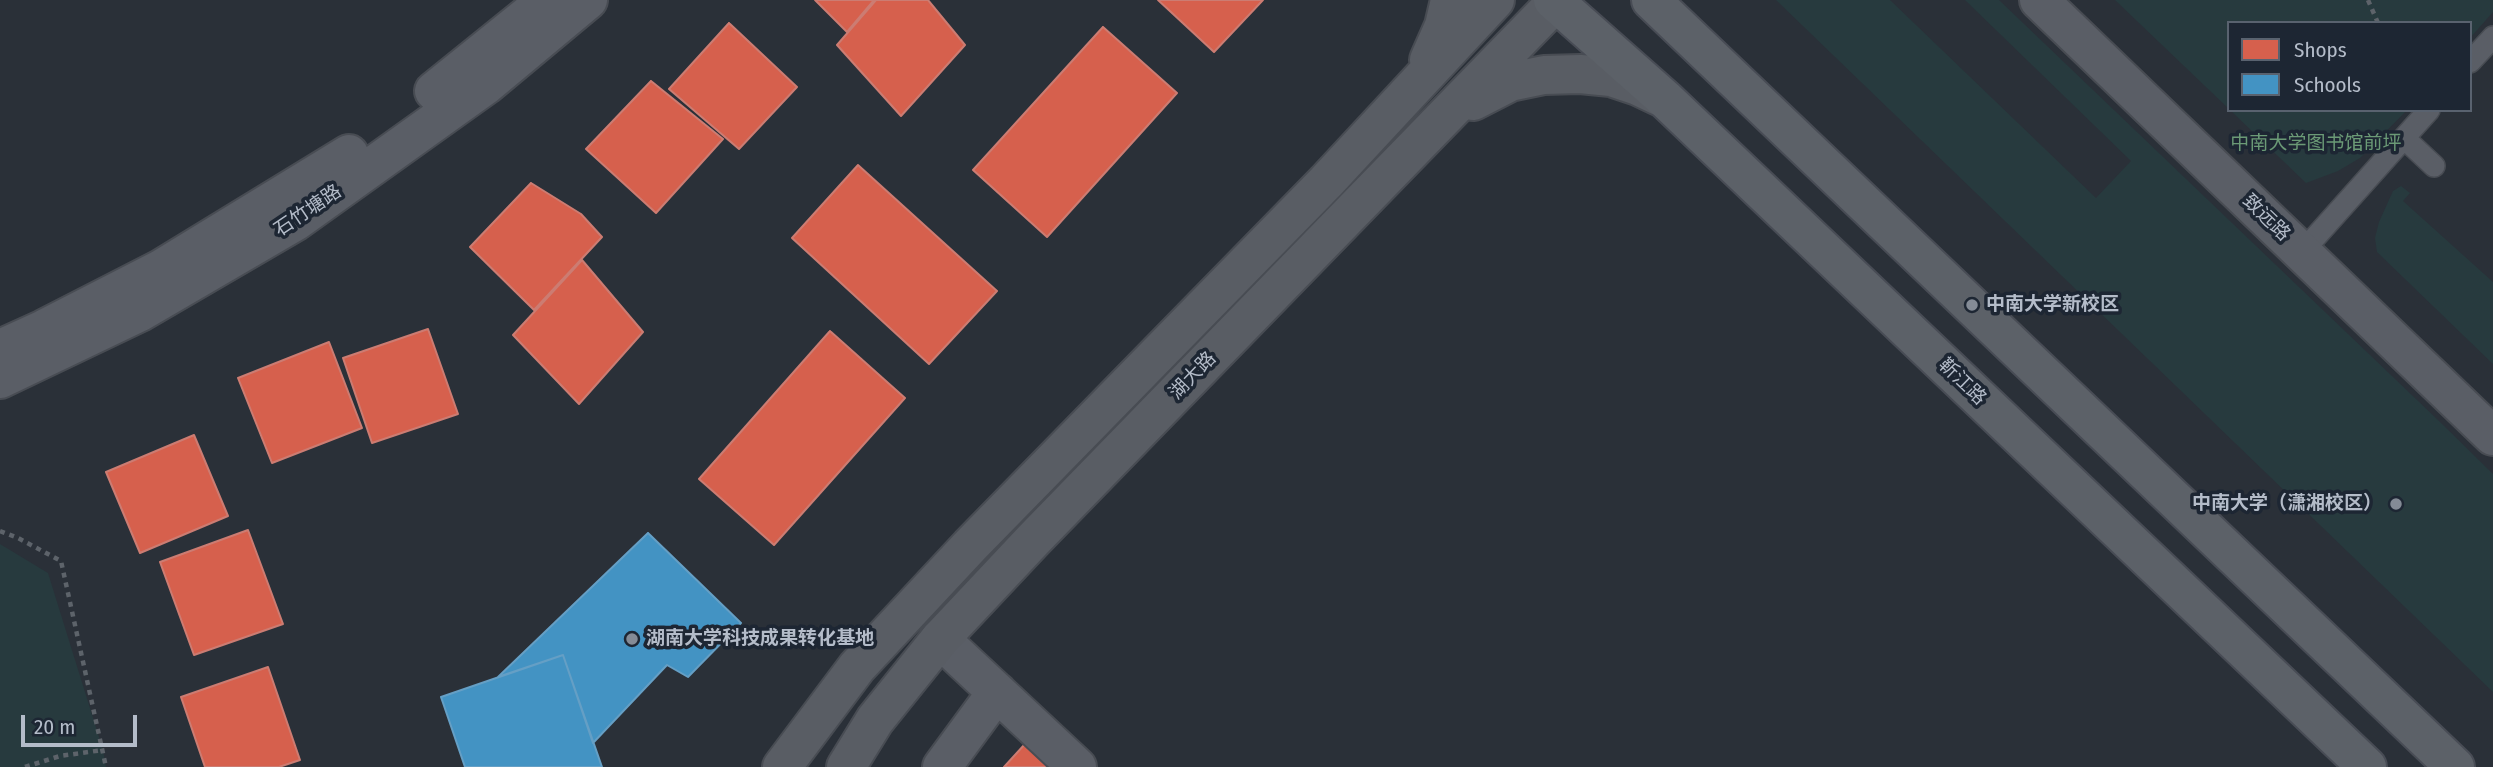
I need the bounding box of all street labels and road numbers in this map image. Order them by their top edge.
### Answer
street label: 石竹塘路 [270,180,346,242]
street label: 致远路 [2238,190,2294,246]
street label: 湖大路 [1165,348,1221,404]
street label: 靳江路 [1934,354,1990,410]

